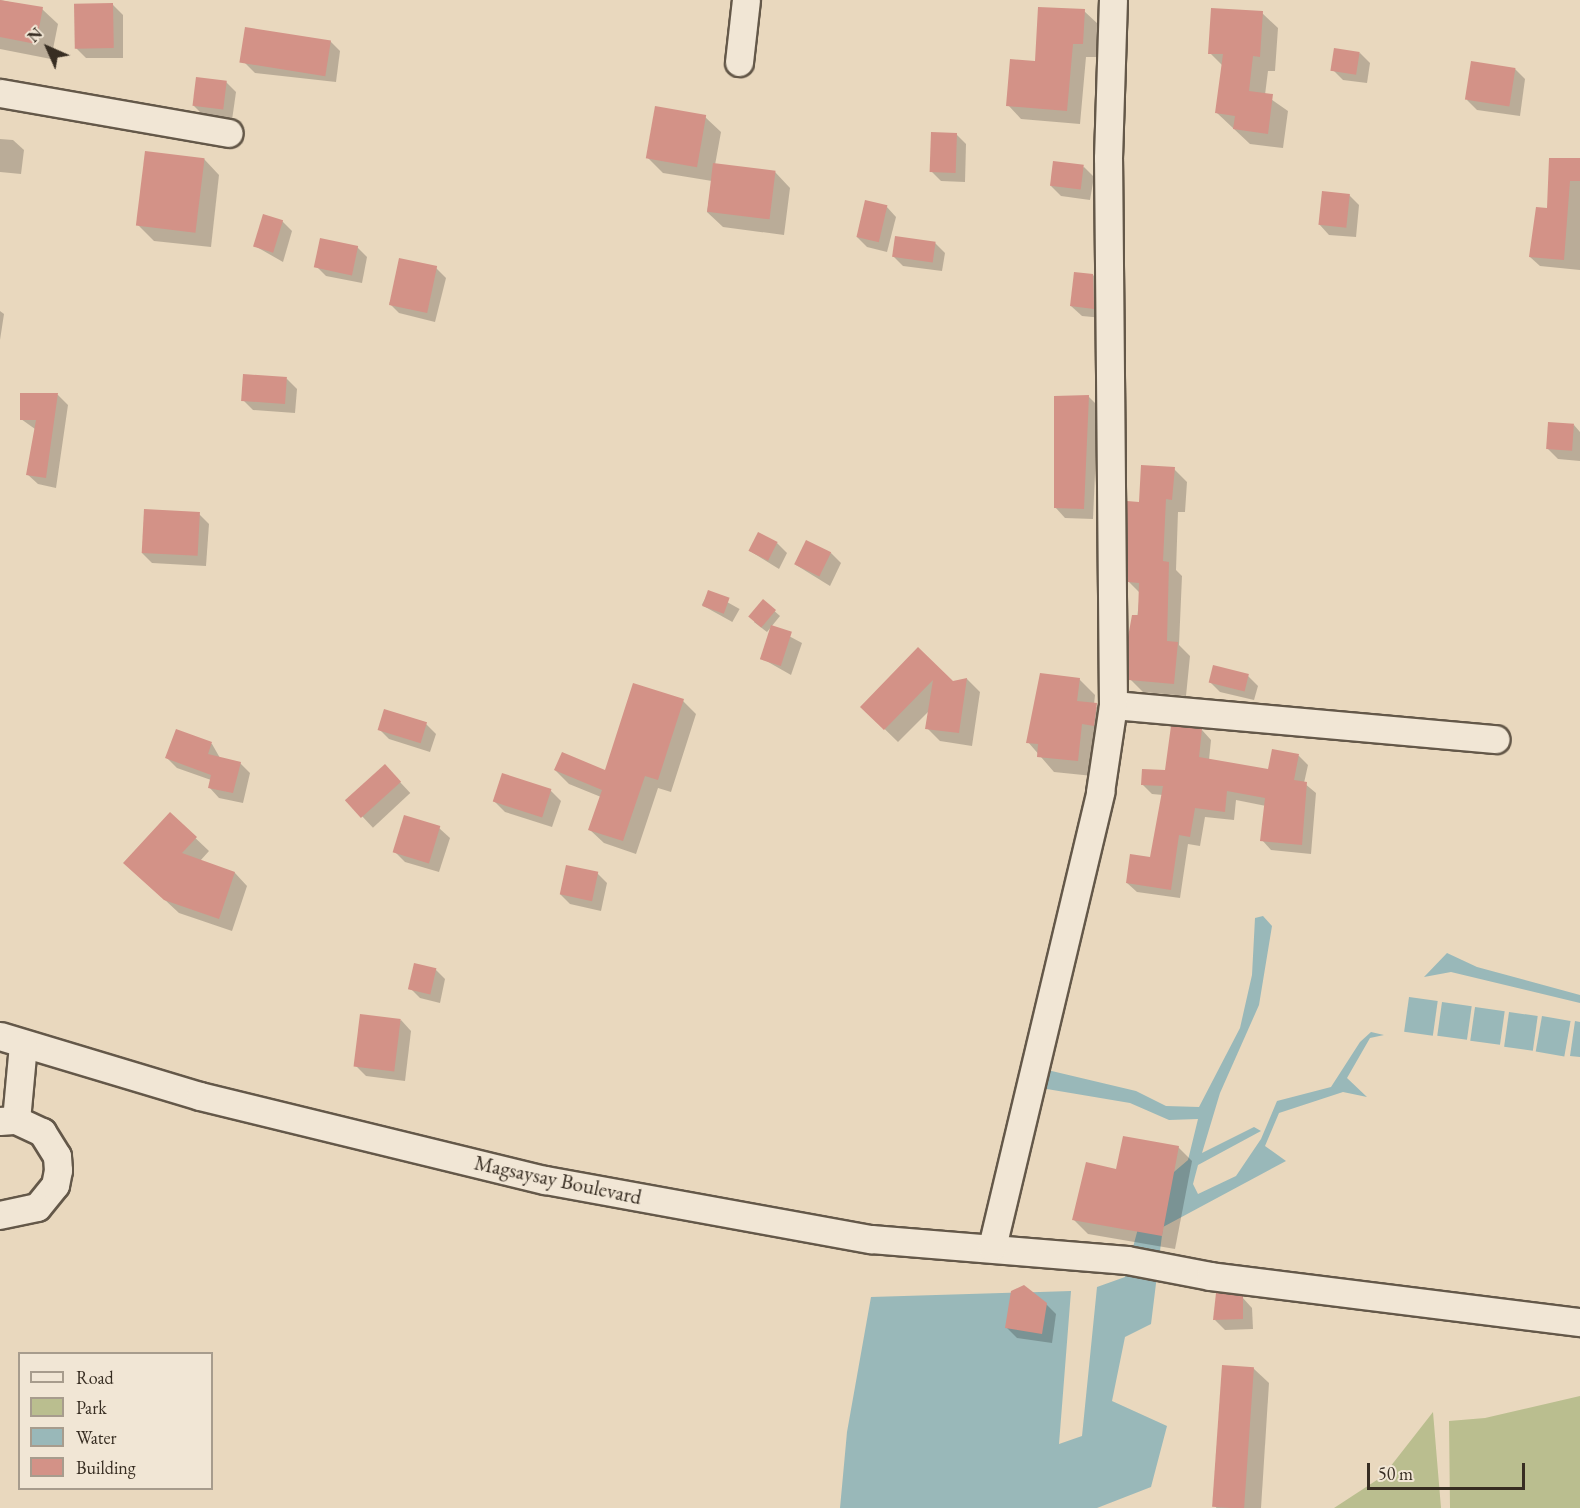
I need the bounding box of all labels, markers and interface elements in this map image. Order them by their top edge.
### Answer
north arrow [18,18,78,78]
text: N [23,23,47,47]
street label: Magsaysay Boulevard [472,1150,644,1210]
legend [18,1352,213,1490]
text: Road [76,1366,114,1389]
text: Park [76,1396,107,1419]
text: Water [76,1426,117,1449]
scale bar [1370,1451,1528,1489]
text: Building [76,1456,136,1479]
text: 50 m [1378,1462,1413,1485]

